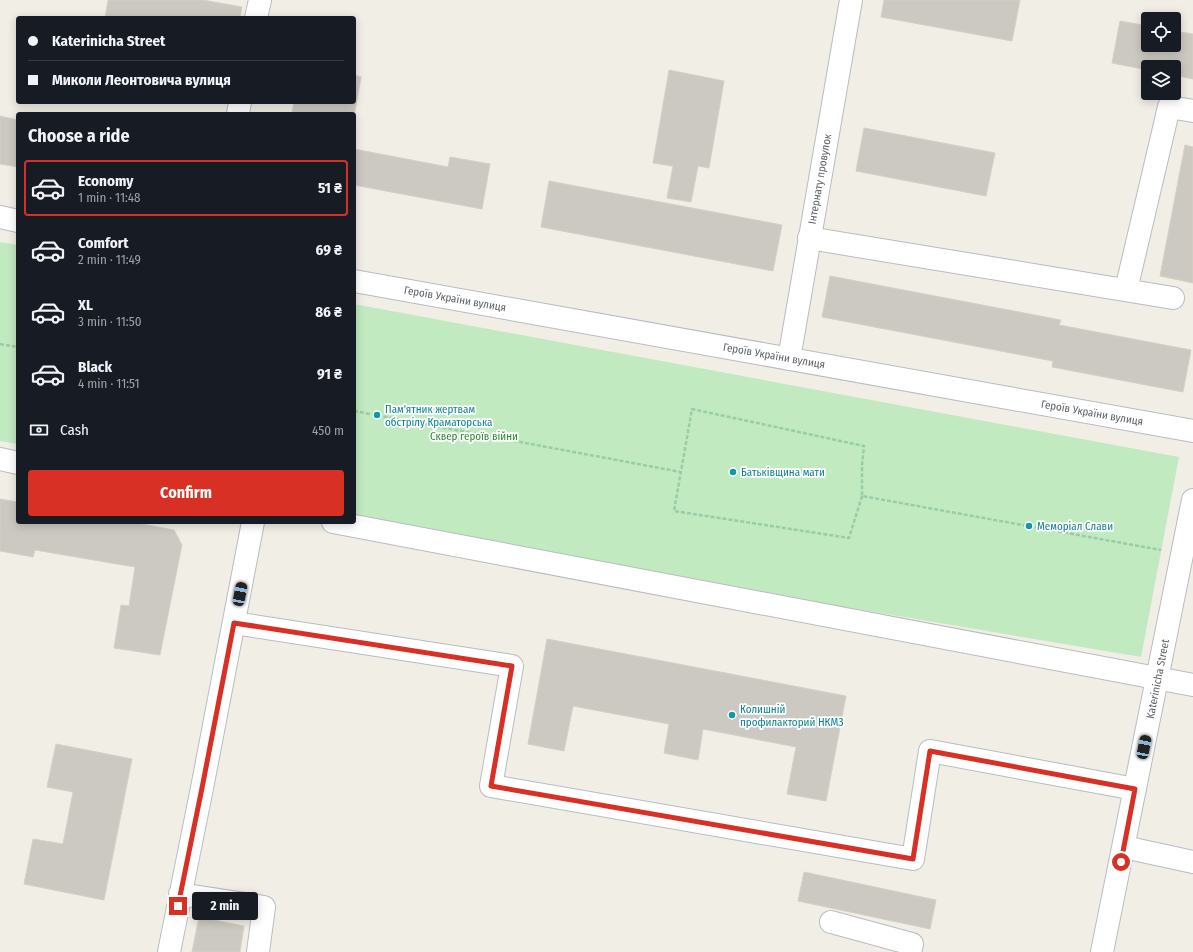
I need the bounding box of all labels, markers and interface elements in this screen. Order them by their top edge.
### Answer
map controls [1141,12,1181,100]
button: locate [1141,12,1181,52]
text: Katerinicha Street [52,32,165,50]
button: layers [1141,60,1181,100]
text: Миколи Леонтовича вулиця [52,71,231,89]
text: Choose a ride [28,125,130,147]
street label: Інтернату провулок [806,132,834,225]
icon: car [30,170,66,206]
text: Economy [78,172,133,190]
text: 51 ₴ [318,179,342,197]
text: 1 min · 11:48 [78,190,141,205]
icon: car [30,232,66,268]
text: Comfort [78,234,129,252]
text: 69 ₴ [316,241,342,259]
text: 2 min · 11:49 [78,252,141,267]
street label: Героїв України вулиця [403,284,507,314]
icon: car [30,294,66,330]
text: XL [78,296,93,314]
text: 86 ₴ [315,303,342,321]
text: 3 min · 11:50 [78,314,141,329]
street label: Героїв України вулиця [722,341,826,371]
icon: car [30,356,66,392]
text: Black [78,358,112,376]
text: 91 ₴ [317,365,342,383]
text: 4 min · 11:51 [78,376,140,391]
street label: Героїв України вулиця [1040,398,1144,428]
place label: Пам'ятник жертвам обстрілу Краматорська [385,403,492,429]
marker: Пам'ятник жертвам обстрілу Краматорська [372,410,382,420]
icon: cash [28,419,50,441]
text: Cash [60,421,89,439]
text: 450 m [312,423,344,438]
park label: Сквер героїв війни [430,430,518,443]
place label: Батьківщина мати [741,466,825,479]
marker: Батьківщина мати [728,467,738,477]
button: Confirm [28,470,344,516]
place label: Меморіал Слави [1037,520,1113,533]
marker: Меморіал Слави [1024,521,1034,531]
car [232,581,248,607]
street label: Katerinicha Street [1144,638,1172,720]
place label: Колишній профилакторий НКМЗ [740,703,843,729]
marker: Колишній профилакторий НКМЗ [727,710,737,720]
car [1136,734,1152,760]
route start [1112,853,1130,871]
callout: 2 min [192,892,258,920]
route end [169,897,187,915]
text: 2 min [211,898,239,913]

